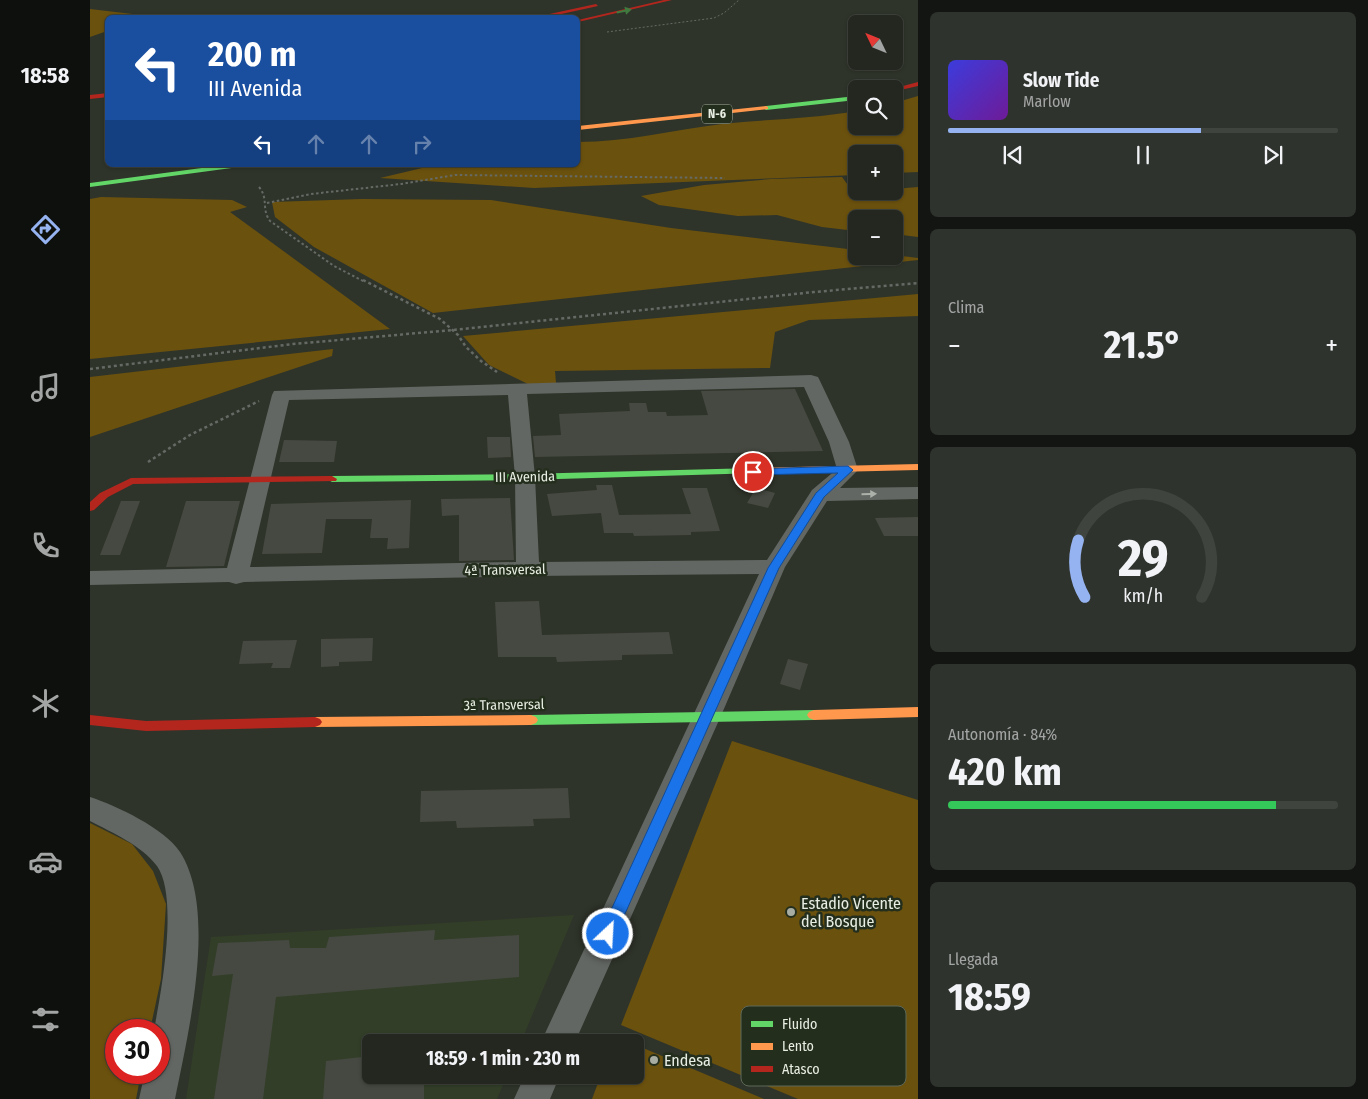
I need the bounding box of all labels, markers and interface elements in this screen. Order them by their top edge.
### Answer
one-way arrow [616,7,632,15]
north arrow [848,15,902,70]
map controls [848,15,903,265]
text: 200 m [208,33,296,75]
icon: left [125,35,190,100]
text: 18:58 [21,62,69,89]
text: Slow Tide [1023,69,1099,92]
text: III Avenida [208,75,302,102]
button: search [848,80,903,135]
text: Marlow [1023,92,1071,111]
road number: N-6 [702,105,732,124]
icon: left [249,130,277,158]
icon: ahead [302,130,330,158]
icon: ahead [355,130,383,158]
icon: right [408,130,436,158]
icon: previous [999,141,1027,169]
icon: pause [1129,141,1157,169]
icon: next [1259,141,1287,169]
button: + [848,145,903,200]
button: − [848,210,903,265]
icon: directions [28,212,63,247]
text: Clima [948,298,984,317]
text: 21.5° [1104,322,1182,368]
text: − [948,329,961,362]
text: + [1325,329,1338,362]
icon: music [28,370,63,405]
pin [732,451,774,493]
icon: arrive [739,458,767,486]
street label: III Avenida [495,468,555,486]
one-way arrow [861,490,877,498]
text: 29 [1117,527,1168,590]
icon: phone [28,528,63,563]
street label: 4ª Transversal [464,561,546,579]
text: km/h [1123,585,1163,607]
icon: climate [28,686,63,721]
street label: 3ª Transversal [464,696,545,714]
text: Autonomía · 84% [948,725,1057,744]
text: 420 km [948,749,1062,795]
icon: car [28,844,63,879]
place label: Estadio Vicente del Bosque [801,894,901,931]
marker: Estadio Vicente del Bosque [785,906,797,918]
position arrow [581,907,633,959]
text: Llegada [948,950,998,969]
text: 18:59 [948,974,1031,1020]
icon: filters [28,1002,63,1037]
legend [741,1006,906,1086]
text: Fluido [782,1016,817,1033]
speed limit sign: 30 [105,1019,170,1084]
text: Lento [782,1038,814,1055]
text: 18:59 · 1 min · 230 m [426,1047,580,1070]
place label: Endesa [664,1051,711,1070]
marker: Endesa [648,1054,660,1066]
text: Atasco [782,1061,820,1078]

